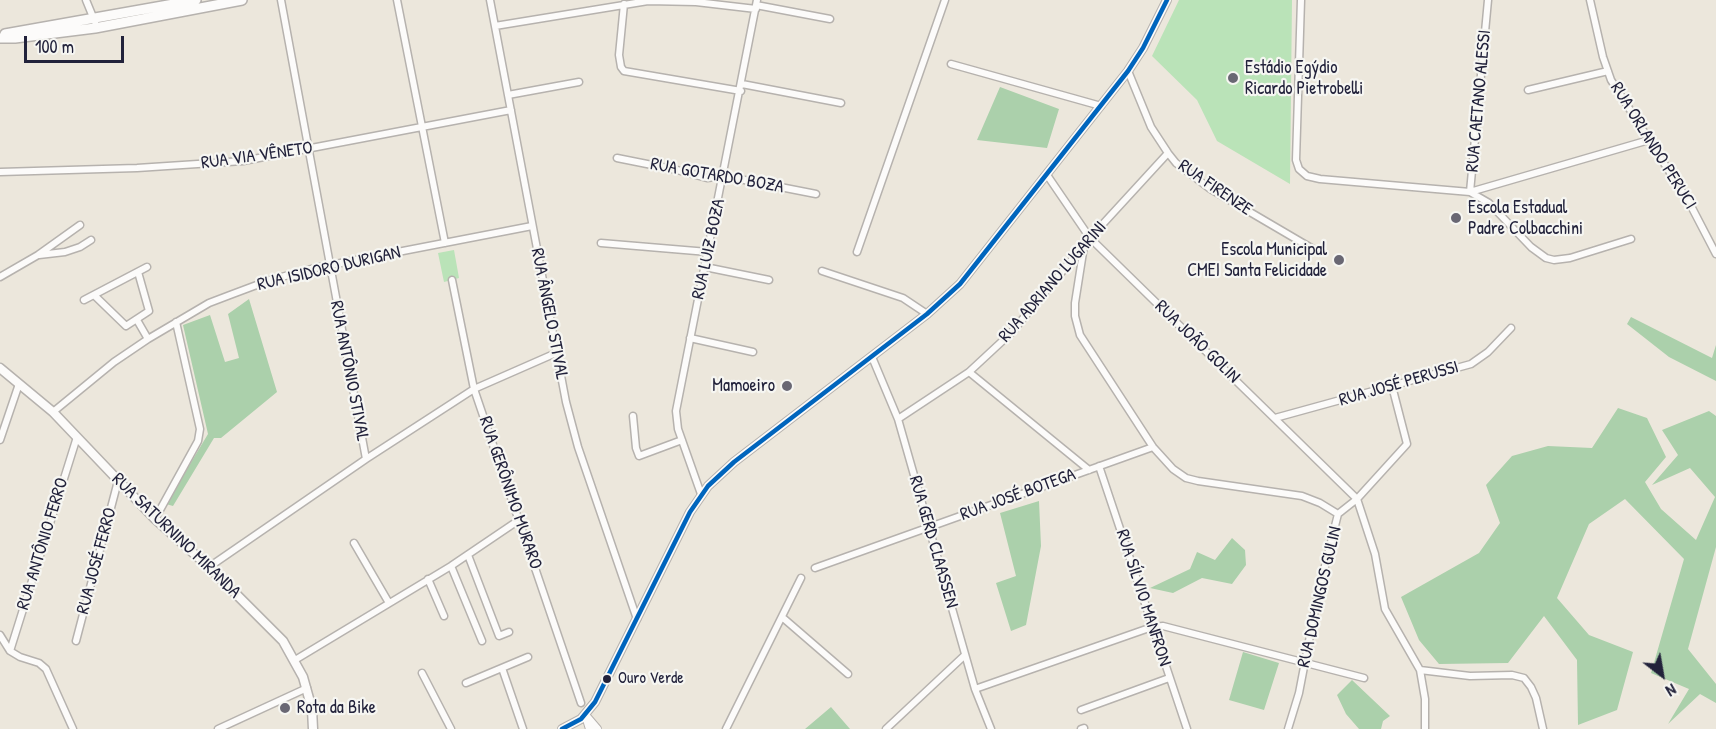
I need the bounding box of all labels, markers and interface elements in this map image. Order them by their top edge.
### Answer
scale bar [27,24,128,62]
street label: RUA CAETANO ALESSI [1462,29,1496,173]
text: 100 m [35,34,74,59]
place label: Estádio Egýdio Ricardo Pietrobelli [1245,57,1363,100]
marker: Estádio Egýdio Ricardo Pietrobelli [1226,71,1240,85]
street label: RUA ORLANDO PERUCI [1605,78,1701,214]
street label: RUA VIA VÊNETO [200,137,314,175]
street label: RUA GOTARDO BOZA [649,154,785,198]
street label: RUA FIRENZE [1174,155,1256,221]
street label: RUA LUIZ BOZA [688,197,730,301]
place label: Escola Estadual Padre Colbacchini [1468,197,1583,240]
marker: Escola Estadual Padre Colbacchini [1449,211,1463,225]
street label: RUA ADRIANO LUGARINI [995,217,1111,347]
place label: Escola Municipal CMEI Santa Felicidade [1187,239,1327,282]
street label: RUA ISIDORO DURIGAN [255,242,403,296]
street label: RUA ÂNGELO STIVAL [526,247,572,381]
marker: Escola Municipal CMEI Santa Felicidade [1332,253,1346,267]
street label: RUA JOÃO GOLIN [1150,296,1244,388]
street label: RUA ANTÔNIO STIVAL [325,299,373,443]
street label: RUA JOSÉ PERUSSI [1337,357,1461,411]
place label: Mamoeiro [712,375,775,397]
marker: Mamoeiro [780,379,794,393]
street label: RUA GERÔNIMO MURARO [474,414,546,572]
street label: RUA JOSÉ BOTEGA [957,464,1079,526]
street label: RUA SATURNINO MIRANDA [107,469,245,603]
street label: RUA GERD CLAASSEN [904,473,962,611]
street label: RUA ANTÔNIO FERRO [13,475,73,613]
street label: RUA JOSÉ FERRO [72,506,122,616]
street label: RUA DOMINGOS GULIN [1293,524,1347,670]
street label: RUA SÍLVIO MANFRON [1111,527,1175,669]
north arrow [1632,645,1692,705]
place label: Ouro Verde [618,669,684,689]
marker: Ouro Verde [601,673,613,685]
text: N [1662,679,1681,702]
place label: Rota da Bike [297,697,376,719]
marker: Rota da Bike [278,701,292,715]

